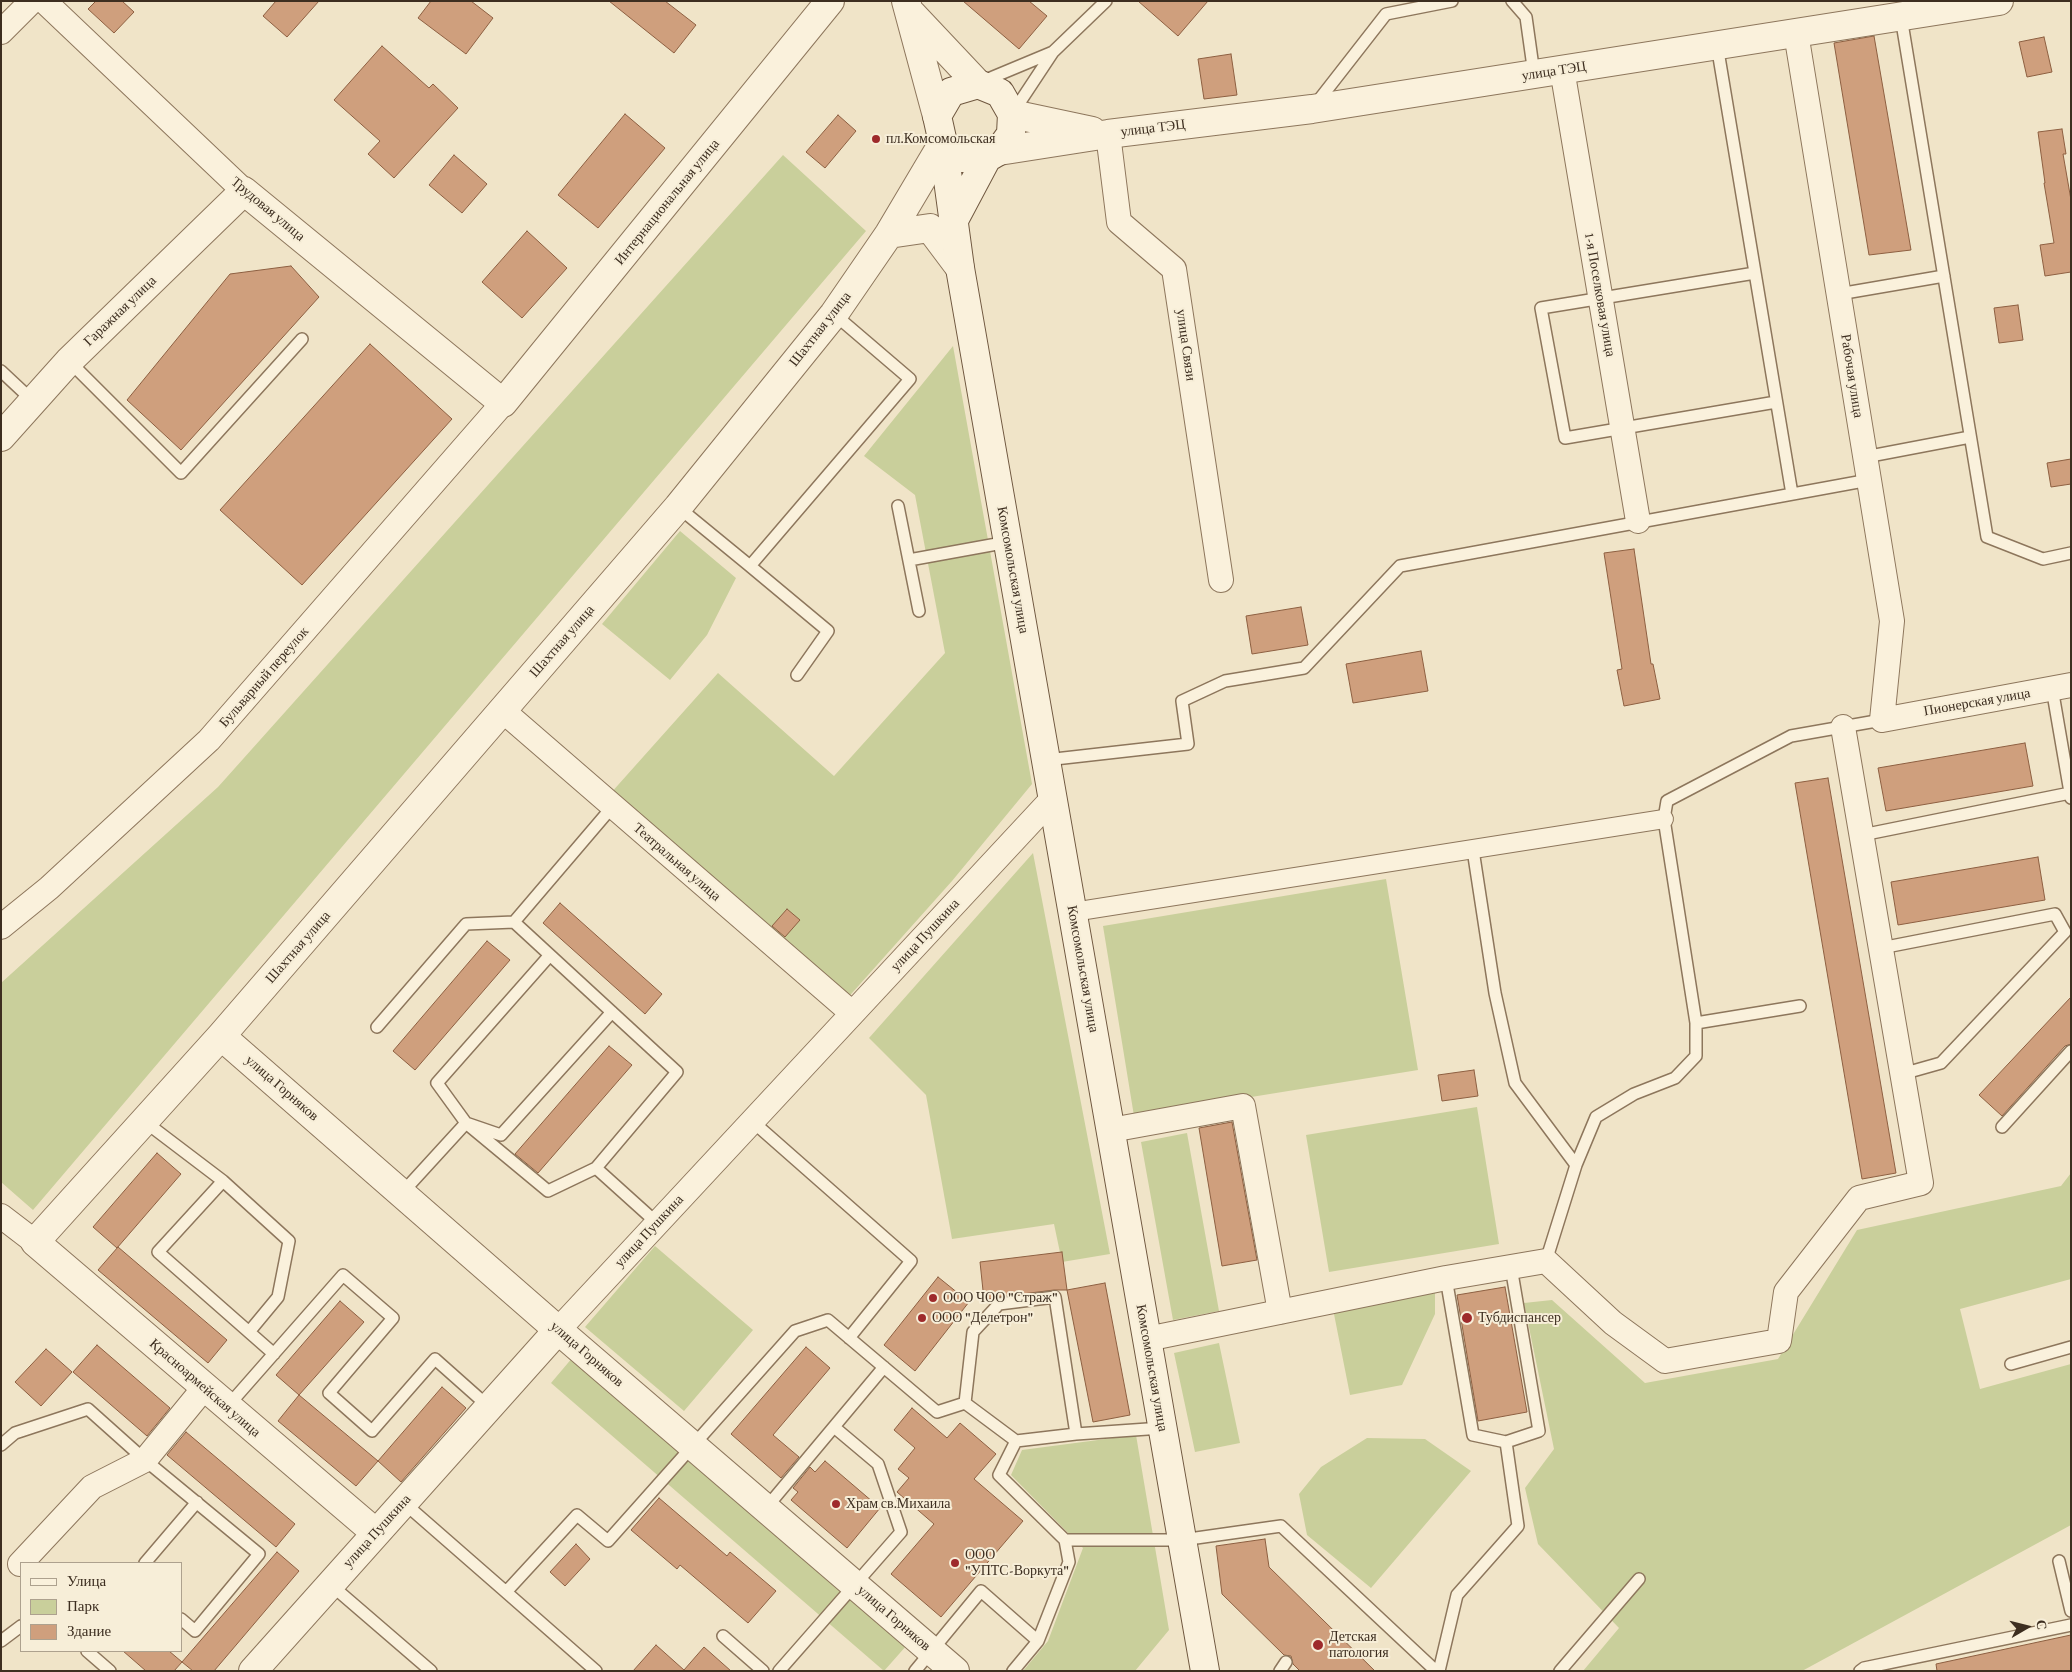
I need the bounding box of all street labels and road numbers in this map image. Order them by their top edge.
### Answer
street label: улица ТЭЦ [1521,58,1587,84]
street label: улица ТЭЦ [1120,116,1186,140]
street label: Интернациональная улица [611,136,723,268]
street label: Трудовая улица [228,173,308,245]
street label: 1-я Поселковая улица [1581,232,1619,358]
street label: Гаражная улица [80,272,160,350]
street label: Шахтная улица [786,288,854,370]
street label: улица Связи [1173,308,1199,382]
street label: Рабочая улица [1837,333,1867,419]
street label: Комсомольская улица [994,505,1032,635]
street label: Шахтная улица [526,601,598,681]
street label: Бульварный переулок [216,623,312,731]
street label: Пионерская улица [1922,684,2032,720]
street label: Театральная улица [630,819,724,905]
street label: улица Пушкина [887,895,963,975]
street label: Комсомольская улица [1064,904,1102,1034]
street label: Шахтная улица [262,907,334,987]
street label: улица Горняков [242,1052,322,1124]
street label: улица Пушкина [611,1191,687,1271]
street label: Комсомольская улица [1133,1303,1171,1433]
street label: улица Горняков [547,1318,627,1390]
street label: Красноармейская улица [146,1335,264,1441]
street label: улица Пушкина [340,1491,414,1571]
street label: улица Горняков [854,1582,934,1654]

